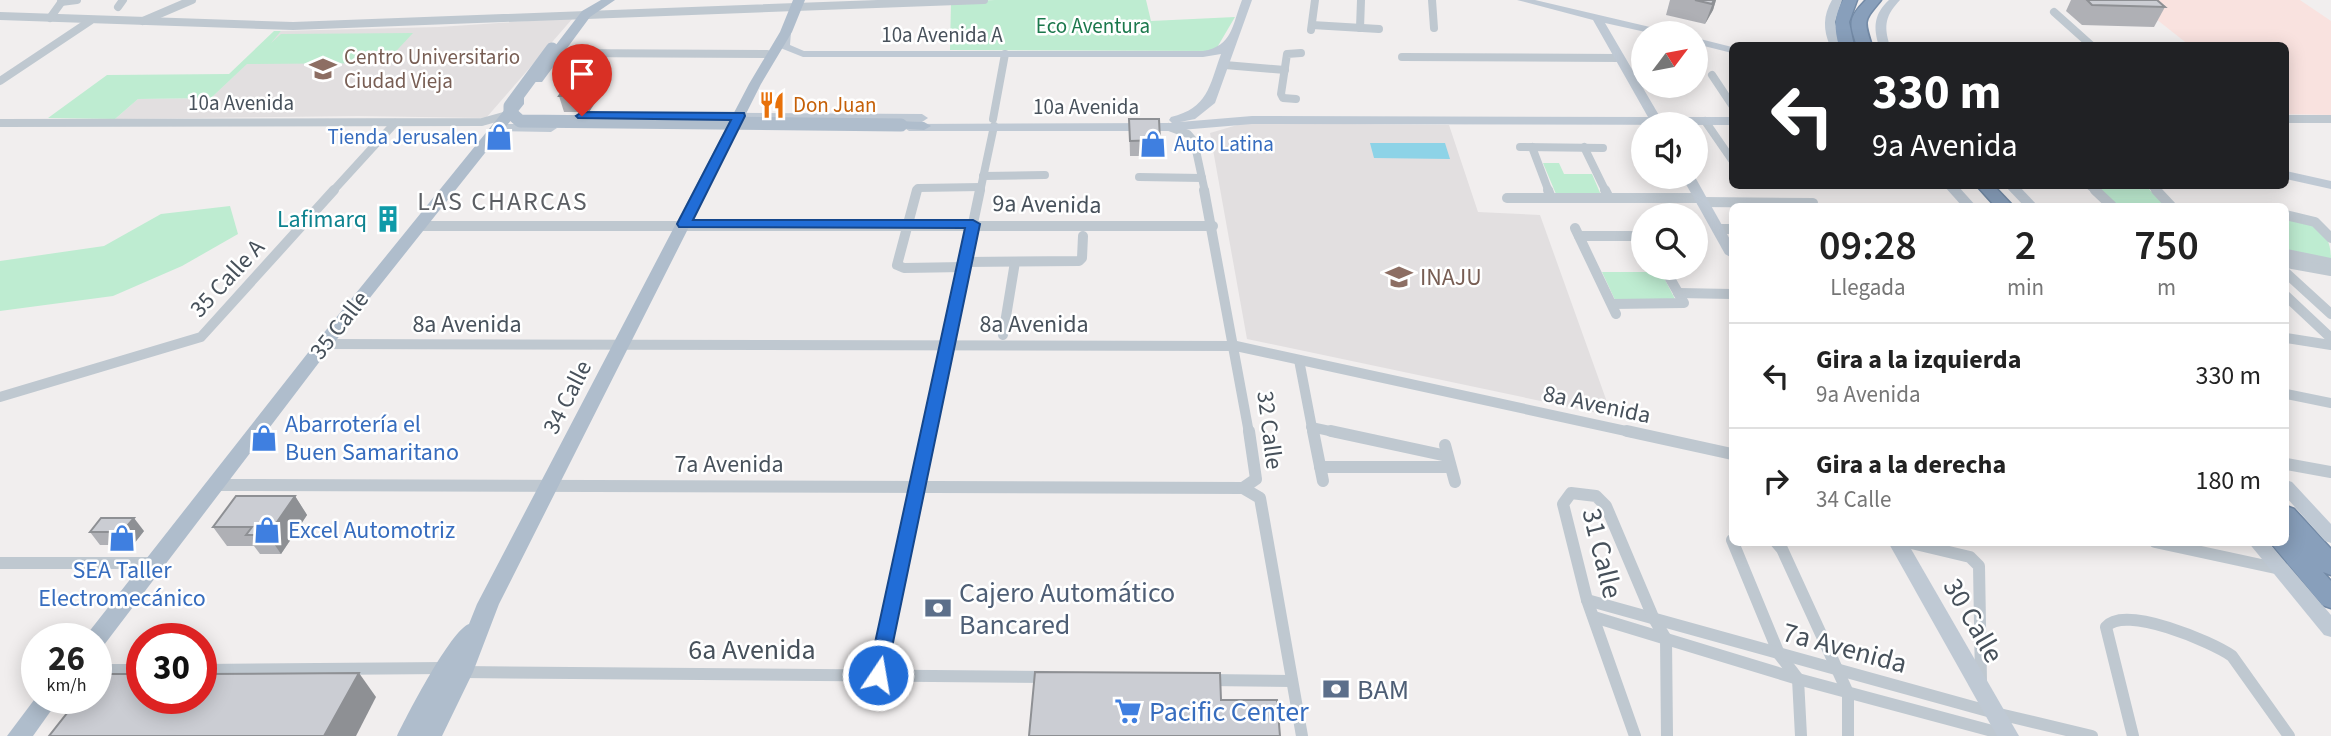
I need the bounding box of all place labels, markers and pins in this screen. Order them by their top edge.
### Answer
place label: Centro Universitario Ciudad Vieja [344,42,520,96]
pin [552,44,612,116]
school or university icon: Centro Universitario Ciudad Vieja [308,54,338,84]
restaurant icon: Don Juan [757,90,787,120]
place label: Don Juan [793,90,877,120]
place label: Tienda Jerusalen [327,122,478,152]
shop icon: Tienda Jerusalen [484,122,514,152]
shop icon: Auto Latina [1138,129,1168,159]
place label: Auto Latina [1174,129,1274,159]
place label: Lafimarq [277,202,367,237]
building icon: Lafimarq [373,204,403,234]
place label: INAJU [1420,260,1482,295]
school or university icon: INAJU [1384,262,1414,292]
place label: Abarrotería el Buen Samaritano [285,407,459,470]
shop icon: Abarrotería el Buen Samaritano [249,423,279,453]
place label: Excel Automotriz [288,513,455,548]
shop icon: Excel Automotriz [252,515,282,545]
shop icon: SEA Taller Electromecánico [107,523,137,553]
place label: SEA Taller Electromecánico [38,553,206,616]
place label: Cajero Automático Bancared [959,573,1175,645]
bank icon: Cajero Automático Bancared [923,593,953,623]
place label: BAM [1357,670,1409,710]
bank icon: BAM [1321,674,1351,704]
place label: Pacific Center [1149,692,1309,732]
supermarket icon: Pacific Center [1113,696,1143,726]

